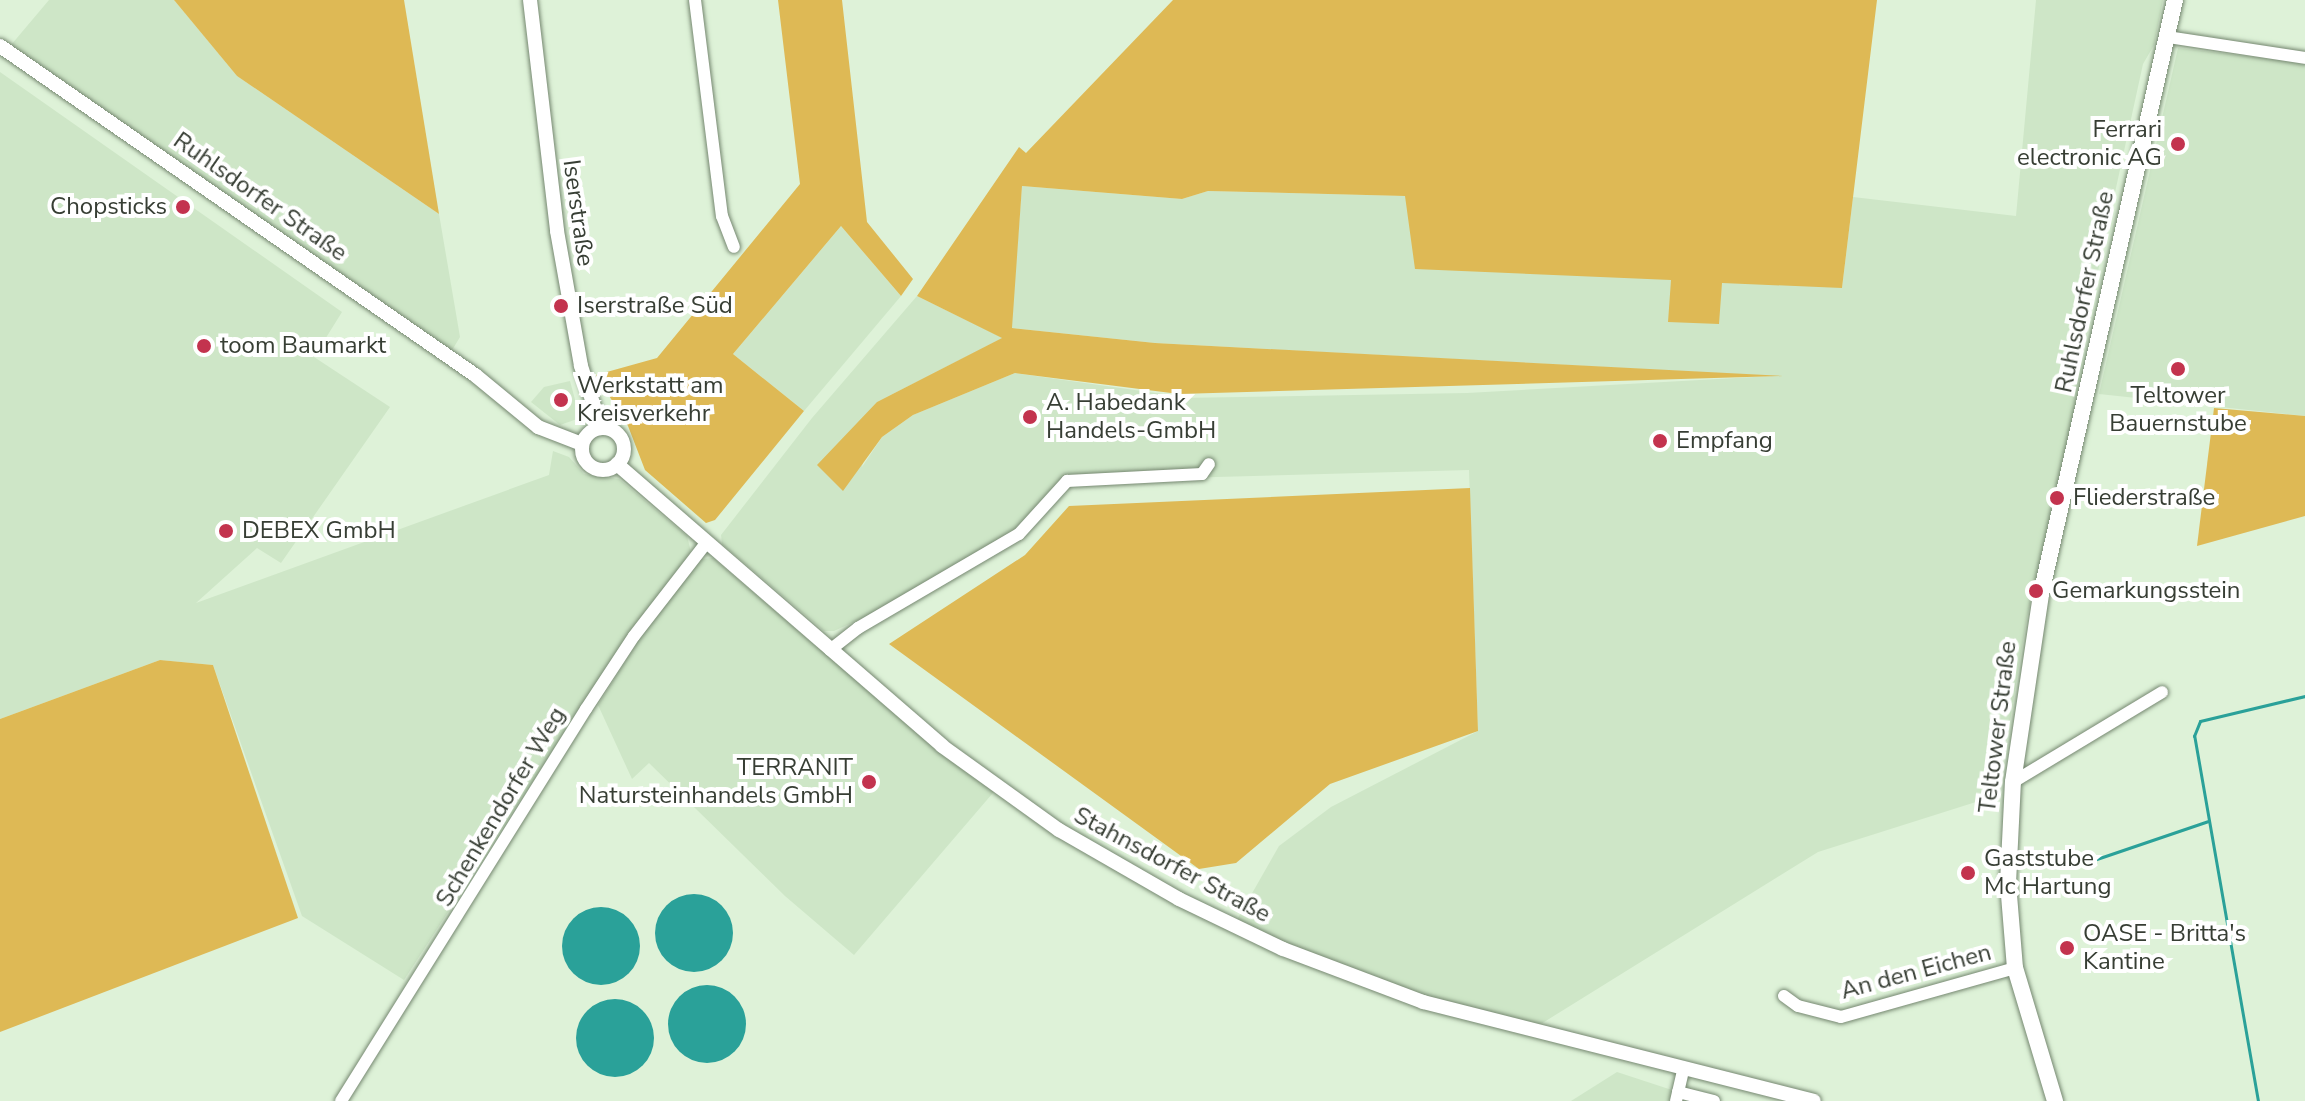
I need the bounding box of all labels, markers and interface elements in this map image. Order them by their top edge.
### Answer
place label: Ferrari electronic AG [2017,116,2162,172]
street label: Ruhlsdorfer Straße [168,126,352,268]
marker: Ferrari electronic AG [2169,135,2187,153]
street label: Iserstraße [556,158,600,268]
street label: Ruhlsdorfer Straße [2050,189,2120,395]
place label: Chopsticks [50,193,167,221]
marker: Chopsticks [174,198,192,216]
place label: Iserstraße Süd [577,292,733,320]
marker: Iserstraße Süd [552,297,570,315]
place label: toom Baumarkt [220,332,386,360]
marker: toom Baumarkt [195,337,213,355]
marker: Teltower Bauernstube [2169,360,2187,378]
place label: Werkstatt am Kreisverkehr [577,372,724,428]
place label: Teltower Bauernstube [2109,382,2247,438]
place label: A. Habedank Handels-GmbH [1046,389,1216,445]
marker: Werkstatt am Kreisverkehr [552,391,570,409]
marker: A. Habedank Handels-GmbH [1021,408,1039,426]
place label: Empfang [1676,427,1773,455]
marker: Empfang [1651,432,1669,450]
place label: Fliederstraße [2073,484,2215,512]
marker: Fliederstraße [2048,489,2066,507]
place label: DEBEX GmbH [242,517,396,545]
marker: DEBEX GmbH [217,522,235,540]
place label: Gemarkungsstein [2052,577,2240,605]
marker: Gemarkungsstein [2027,582,2045,600]
street label: Teltower Straße [1973,639,2023,815]
street label: Schenkendorfer Weg [430,702,572,912]
place label: TERRANIT Natursteinhandels GmbH [579,754,853,810]
marker: TERRANIT Natursteinhandels GmbH [860,773,878,791]
street label: Stahnsdorfer Straße [1069,801,1275,929]
place label: Gaststube Mc Hartung [1984,845,2112,901]
marker: Gaststube Mc Hartung [1959,864,1977,882]
place label: OASE - Britta's Kantine [2083,920,2246,976]
street label: An den Eichen [1838,938,1994,1006]
marker: OASE - Britta's Kantine [2058,939,2076,957]

